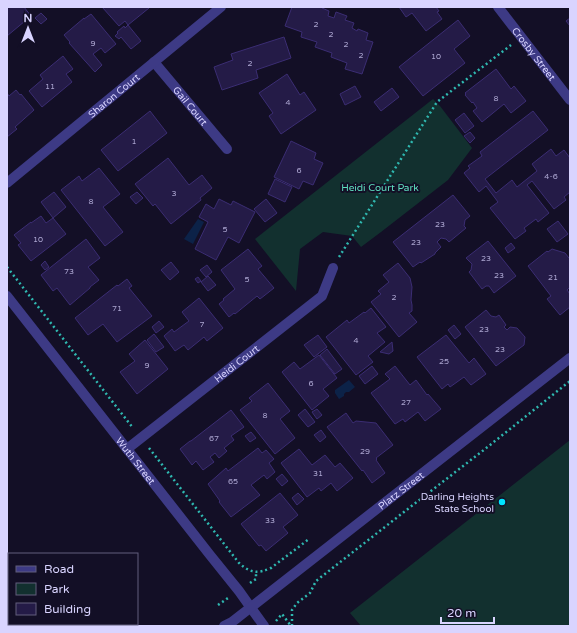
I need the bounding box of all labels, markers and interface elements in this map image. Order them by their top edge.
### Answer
north arrow [8,8,48,48]
text: N [24,12,32,25]
house number: 2 [313,20,319,29]
street label: Crosby Street [509,25,558,84]
house number: 2 [328,30,334,39]
house number: 9 [90,39,96,48]
house number: 2 [343,40,349,49]
house number: 2 [358,51,364,60]
house number: 10 [431,52,441,61]
house number: 2 [247,59,253,68]
street label: Sharon Court [86,71,142,121]
house number: 11 [45,82,55,91]
street label: Gail Court [170,84,210,128]
house number: 8 [493,94,499,103]
house number: 4 [285,98,291,107]
house number: 1 [131,137,137,146]
house number: 6 [296,166,302,175]
house number: 4-6 [544,172,558,181]
park label: Heidi Court Park [341,182,419,194]
house number: 3 [171,189,177,198]
house number: 8 [88,197,94,206]
house number: 23 [435,220,445,229]
house number: 5 [222,225,228,234]
house number: 10 [33,235,43,244]
house number: 23 [411,238,421,247]
house number: 23 [481,254,491,263]
house number: 73 [64,267,74,276]
house number: 23 [494,271,504,280]
house number: 21 [548,273,558,282]
house number: 5 [244,275,250,284]
house number: 2 [391,293,397,302]
house number: 71 [112,304,122,313]
house number: 7 [199,320,205,329]
house number: 23 [479,325,489,334]
house number: 4 [353,336,359,345]
street label: Heidi Court [212,343,262,385]
house number: 23 [495,345,505,354]
house number: 25 [439,357,449,366]
house number: 9 [144,361,150,370]
house number: 6 [308,379,314,388]
house number: 27 [401,398,411,407]
house number: 8 [262,411,268,420]
house number: 67 [209,434,219,443]
street label: Wuth Street [113,435,158,487]
house number: 29 [360,447,370,456]
house number: 31 [313,469,323,478]
street label: Platz Street [376,469,427,513]
house number: 65 [228,477,238,486]
place label: Darling Heights State School [421,491,494,515]
marker: Darling Heights State School [497,497,507,507]
house number: 33 [265,516,275,525]
legend [8,553,138,625]
text: Road [44,562,74,576]
text: Park [44,582,70,596]
scale bar [441,599,494,625]
text: Building [44,602,91,616]
text: 20 m [447,606,476,620]

